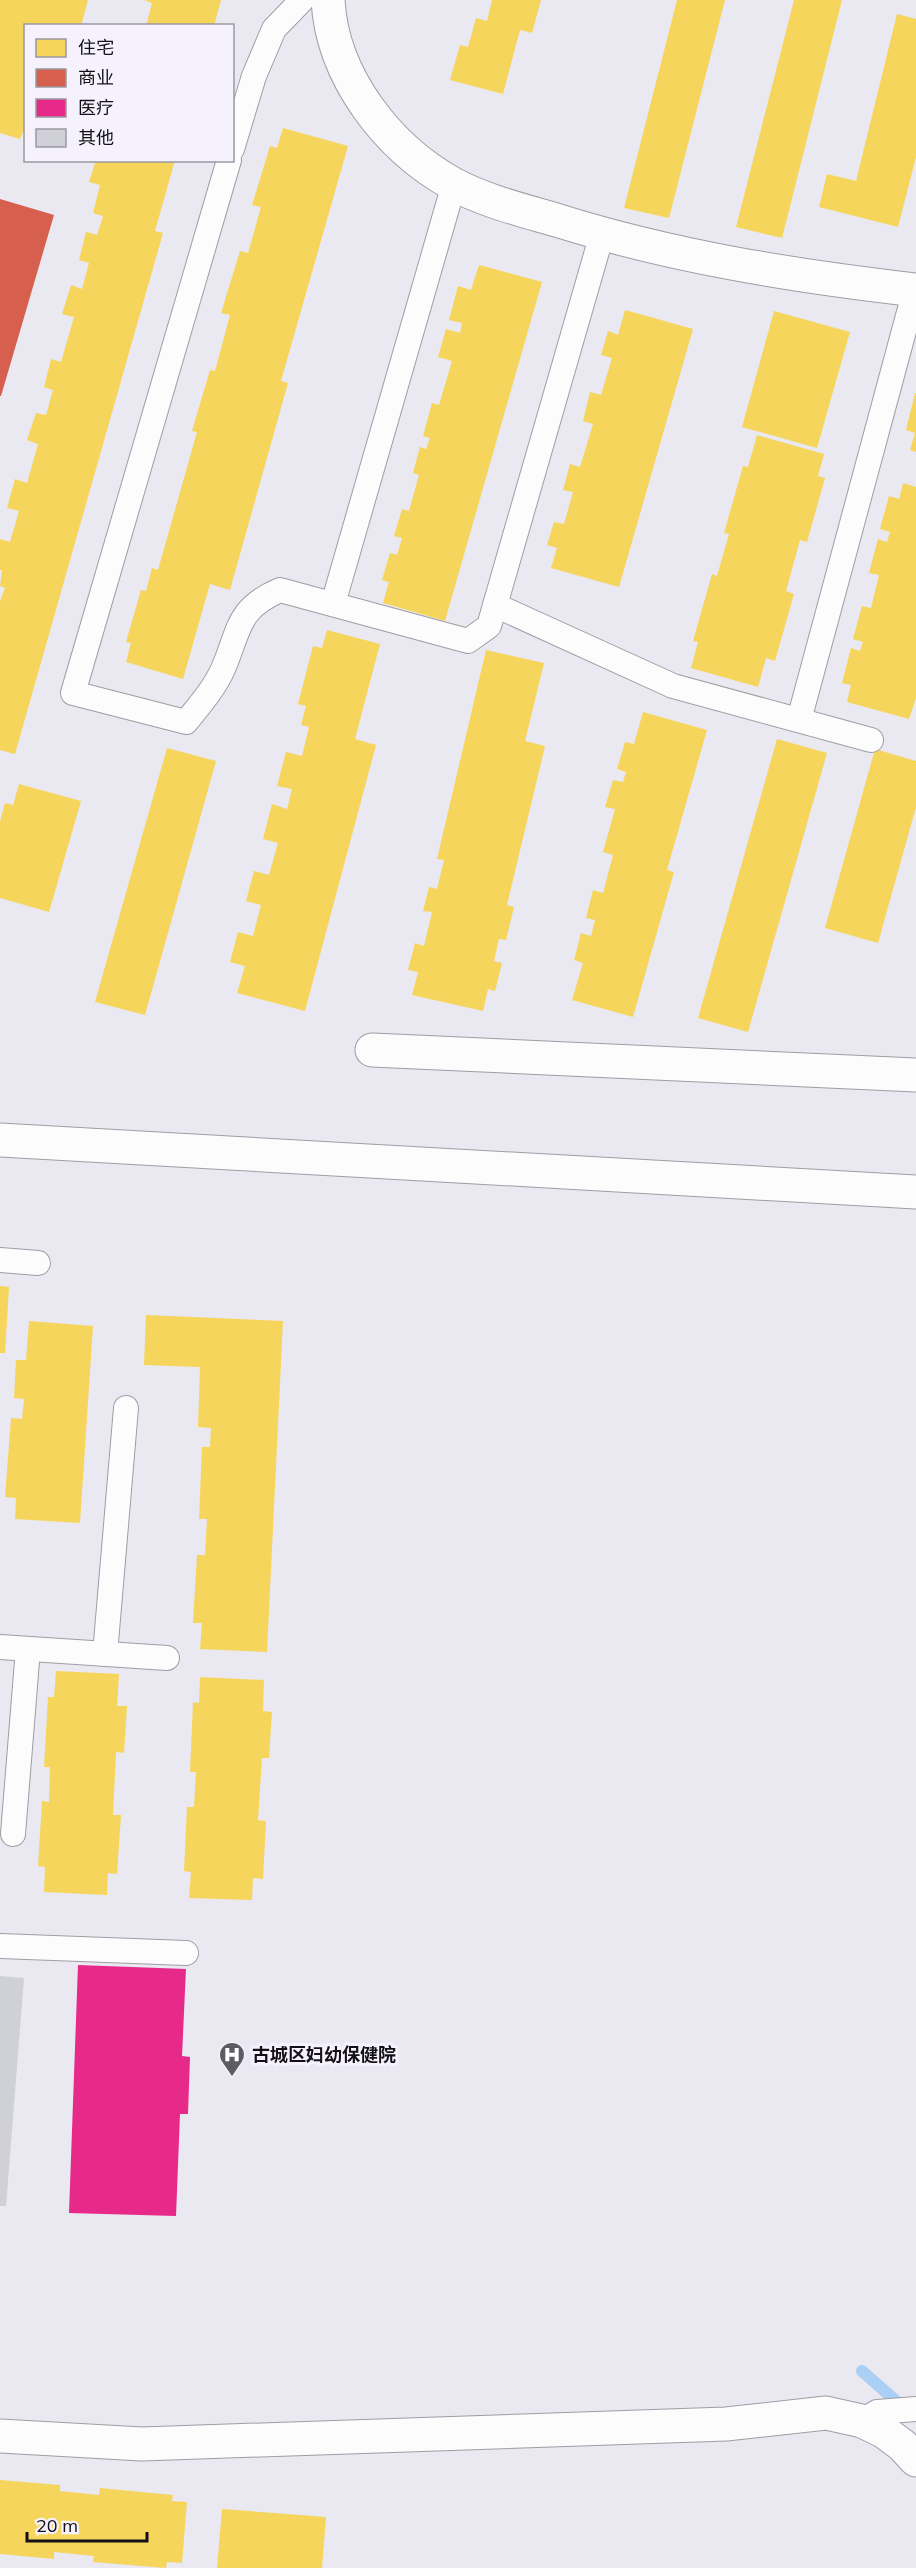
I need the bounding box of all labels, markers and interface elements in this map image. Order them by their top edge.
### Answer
legend [24,24,234,162]
text: 住宅 [78,36,114,59]
text: 商业 [78,66,114,89]
text: 医疗 [78,96,114,119]
text: 其他 [78,126,114,149]
hospital icon: 古城区妇幼保健院 [217,2040,247,2078]
place label: 古城区妇幼保健院 [252,2043,396,2066]
scale bar [27,2505,147,2543]
text: 20 m [36,2514,78,2537]

